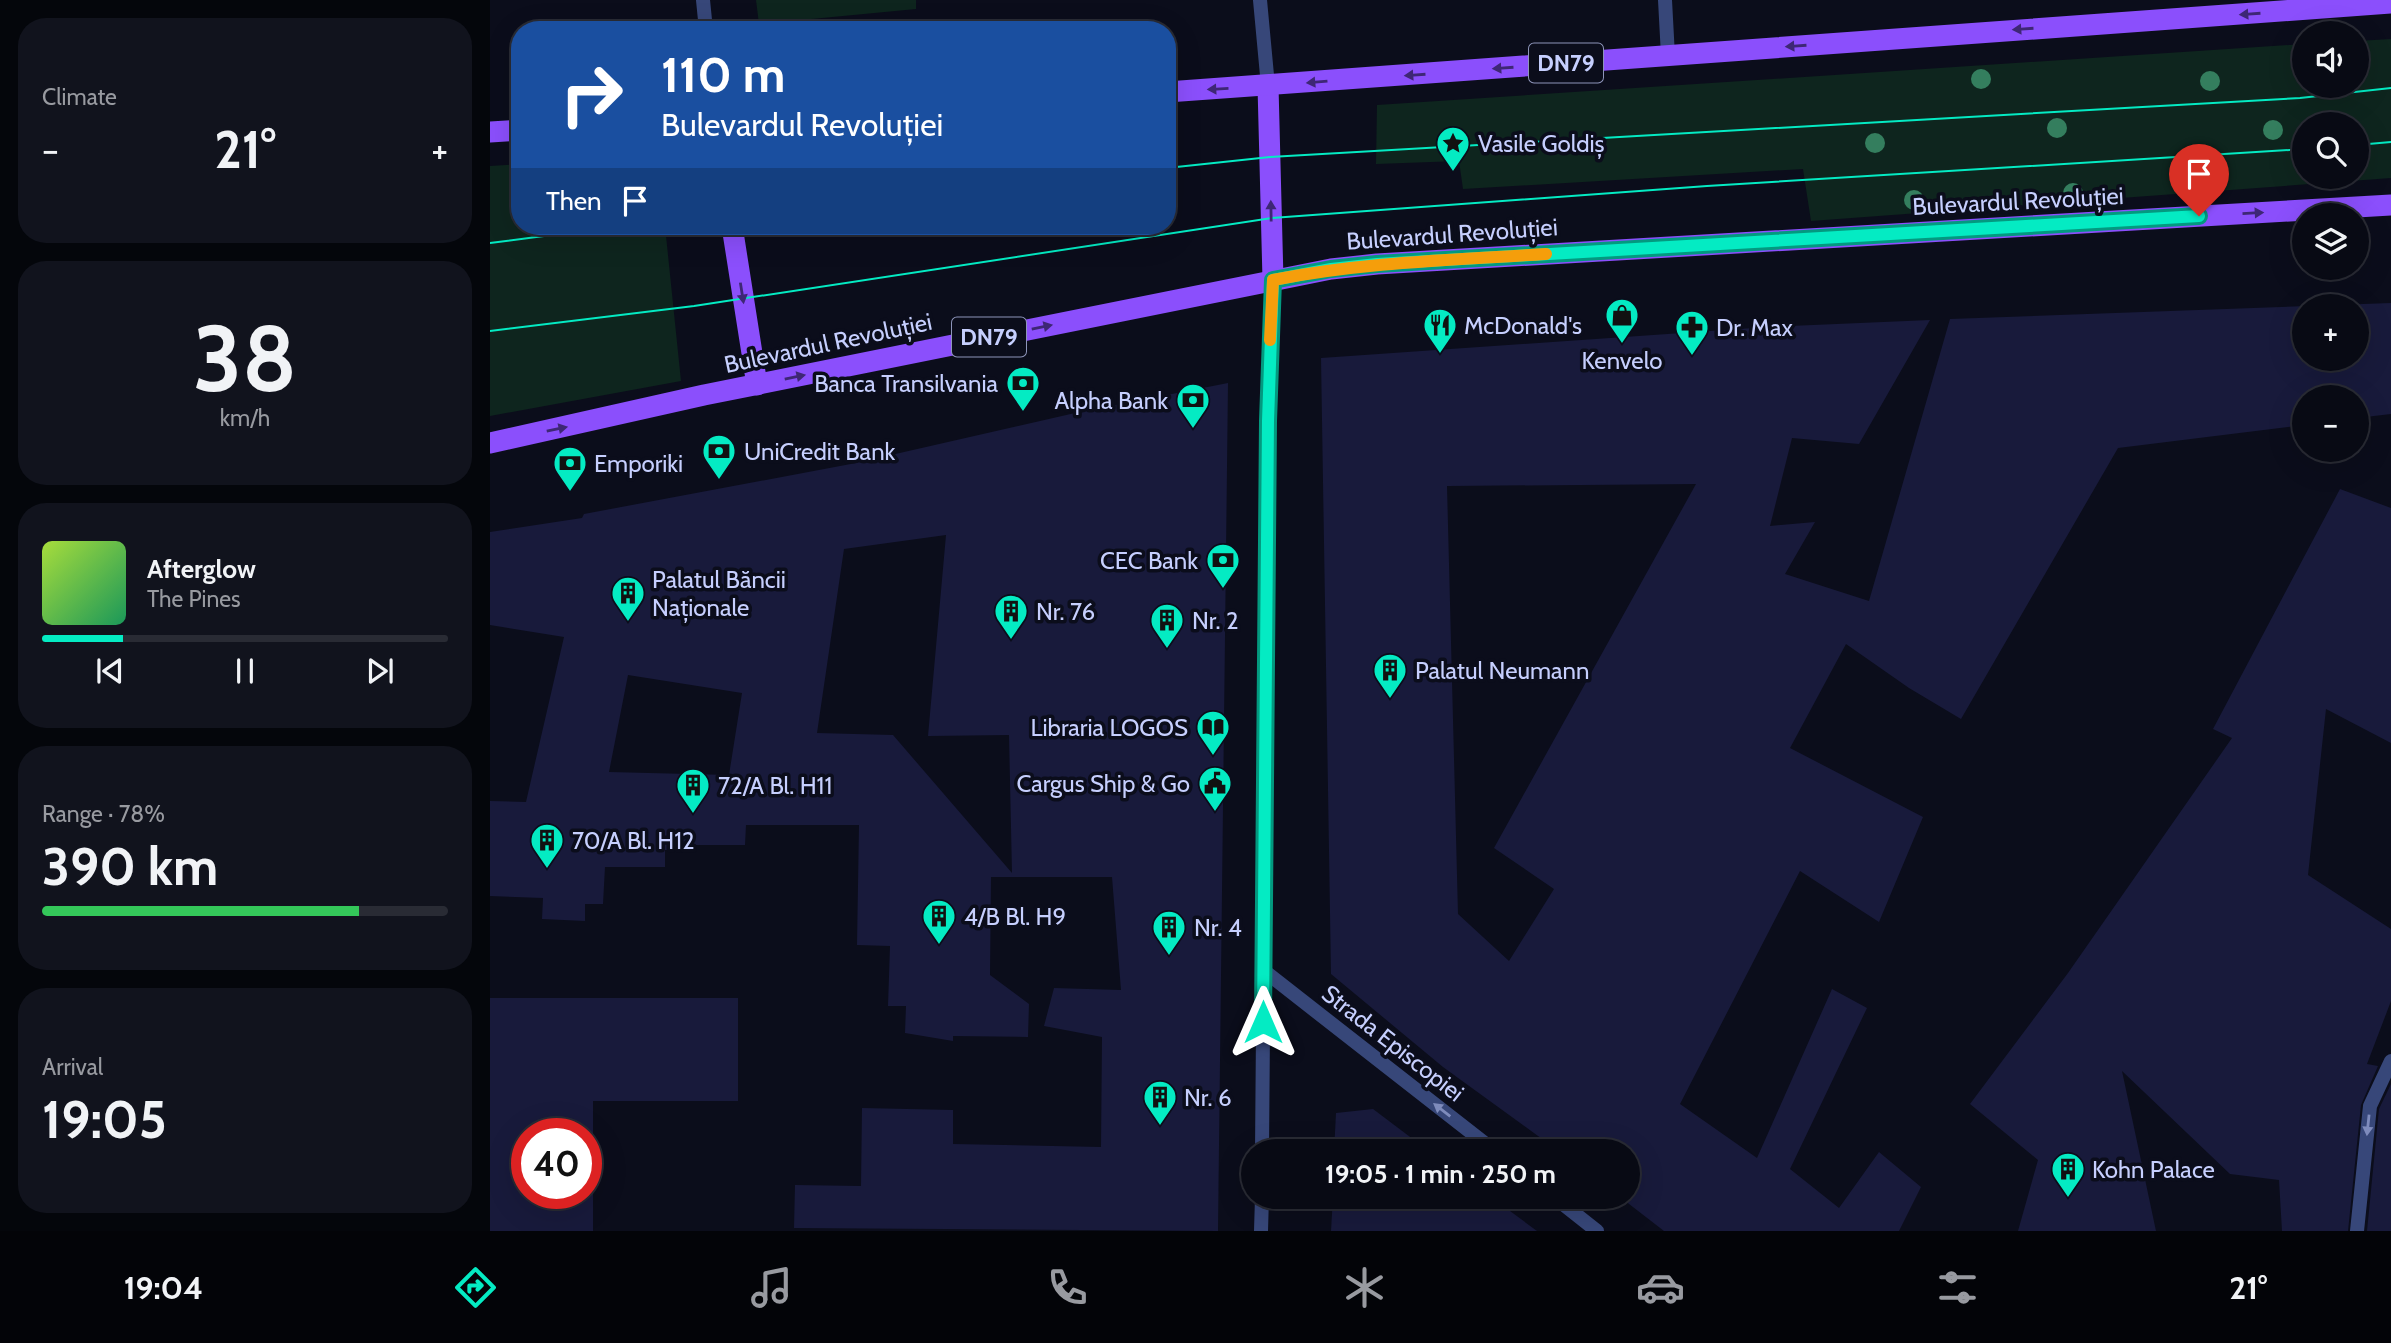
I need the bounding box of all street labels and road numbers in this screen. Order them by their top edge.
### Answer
road number: DN79 [1529,44,1603,82]
street label: Bulevardul Revoluției [1912,181,2125,222]
street label: Bulevardul Revoluției [1345,212,1559,257]
street label: Bulevardul Revoluției [721,307,935,380]
road number: DN79 [952,318,1026,356]
street label: Strada Episcopiei [1316,979,1470,1107]

